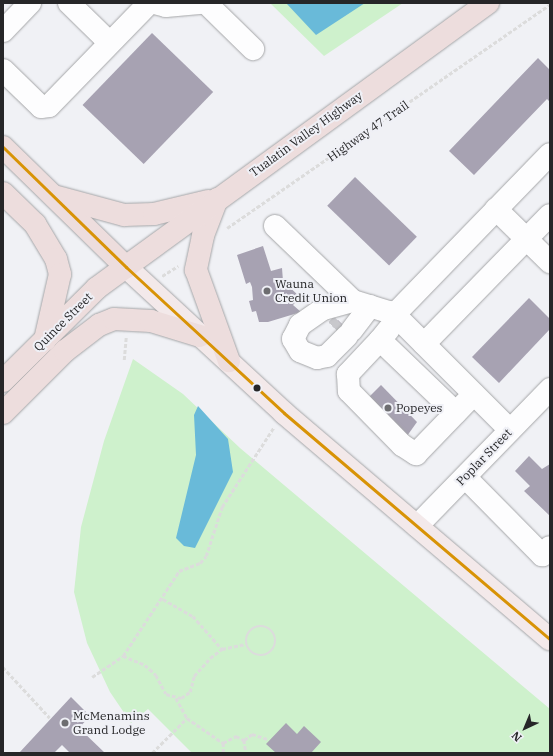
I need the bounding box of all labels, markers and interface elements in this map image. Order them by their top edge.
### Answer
street label: Tualatin Valley Highway [247,88,365,180]
street label: Highway 47 Trail [325,98,411,164]
place label: Wauna Credit Union [275,277,347,305]
marker: Wauna Credit Union [262,286,272,296]
street label: Quince Street [31,290,95,354]
unlabelled marker [252,383,262,393]
place label: Popeyes [396,401,442,415]
marker: Popeyes [383,403,393,413]
street label: Poplar Street [453,426,515,488]
north arrow [505,708,545,748]
place label: McMenamins Grand Lodge [73,709,150,737]
marker: McMenamins Grand Lodge [60,718,70,728]
text: N [509,729,525,745]

